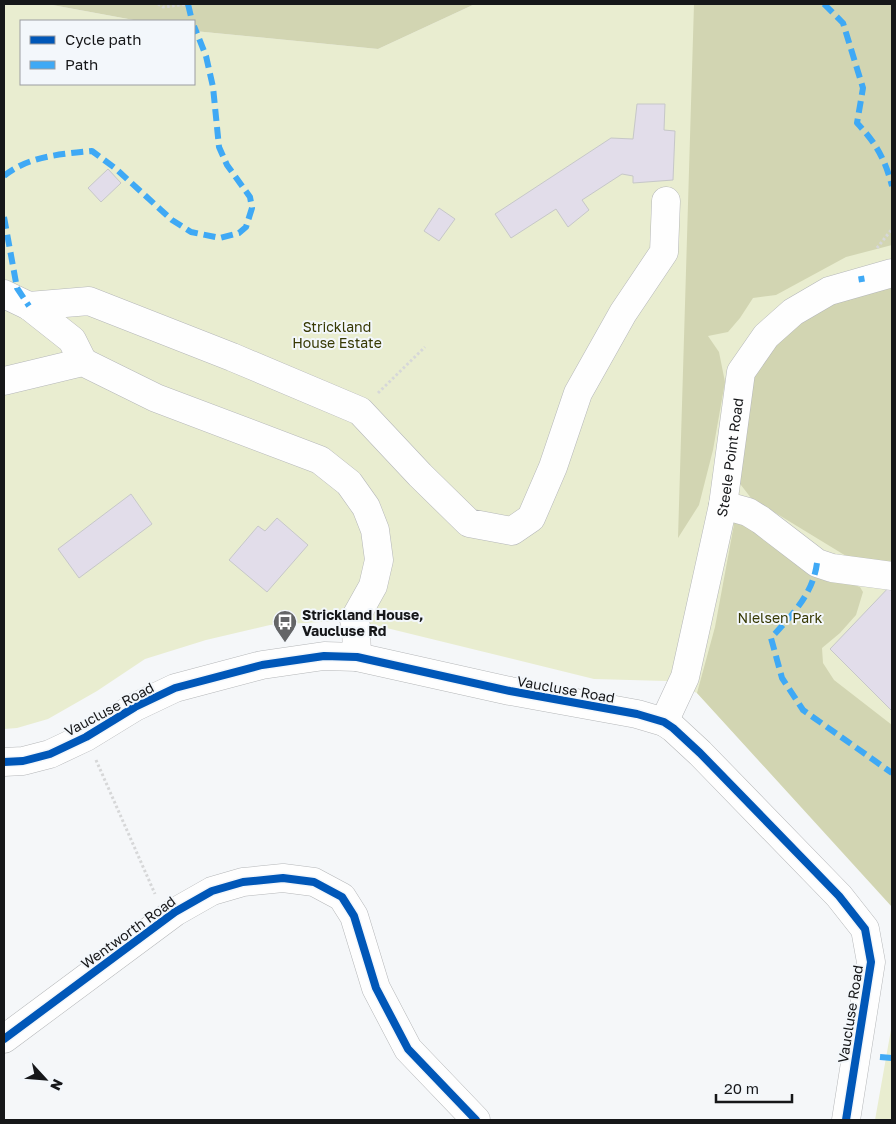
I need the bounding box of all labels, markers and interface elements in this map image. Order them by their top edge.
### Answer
legend [20,20,195,85]
text: Cycle path [65,30,141,48]
text: Path [65,55,98,73]
park label: Strickland House Estate [292,318,382,351]
street label: Steele Point Road [712,397,746,518]
place label: Strickland House, Vaucluse Rd [302,606,423,639]
bus stop icon: Strickland House, Vaucluse Rd [272,609,298,643]
park label: Nielsen Park [738,609,823,626]
street label: Vaucluse Road [516,672,616,706]
street label: Vaucluse Road [61,678,157,740]
street label: Wentworth Road [77,892,179,972]
street label: Vaucluse Road [834,964,866,1064]
north arrow [20,1054,70,1104]
scale bar [716,1072,792,1104]
text: N [47,1076,67,1093]
text: 20 m [724,1079,759,1097]

